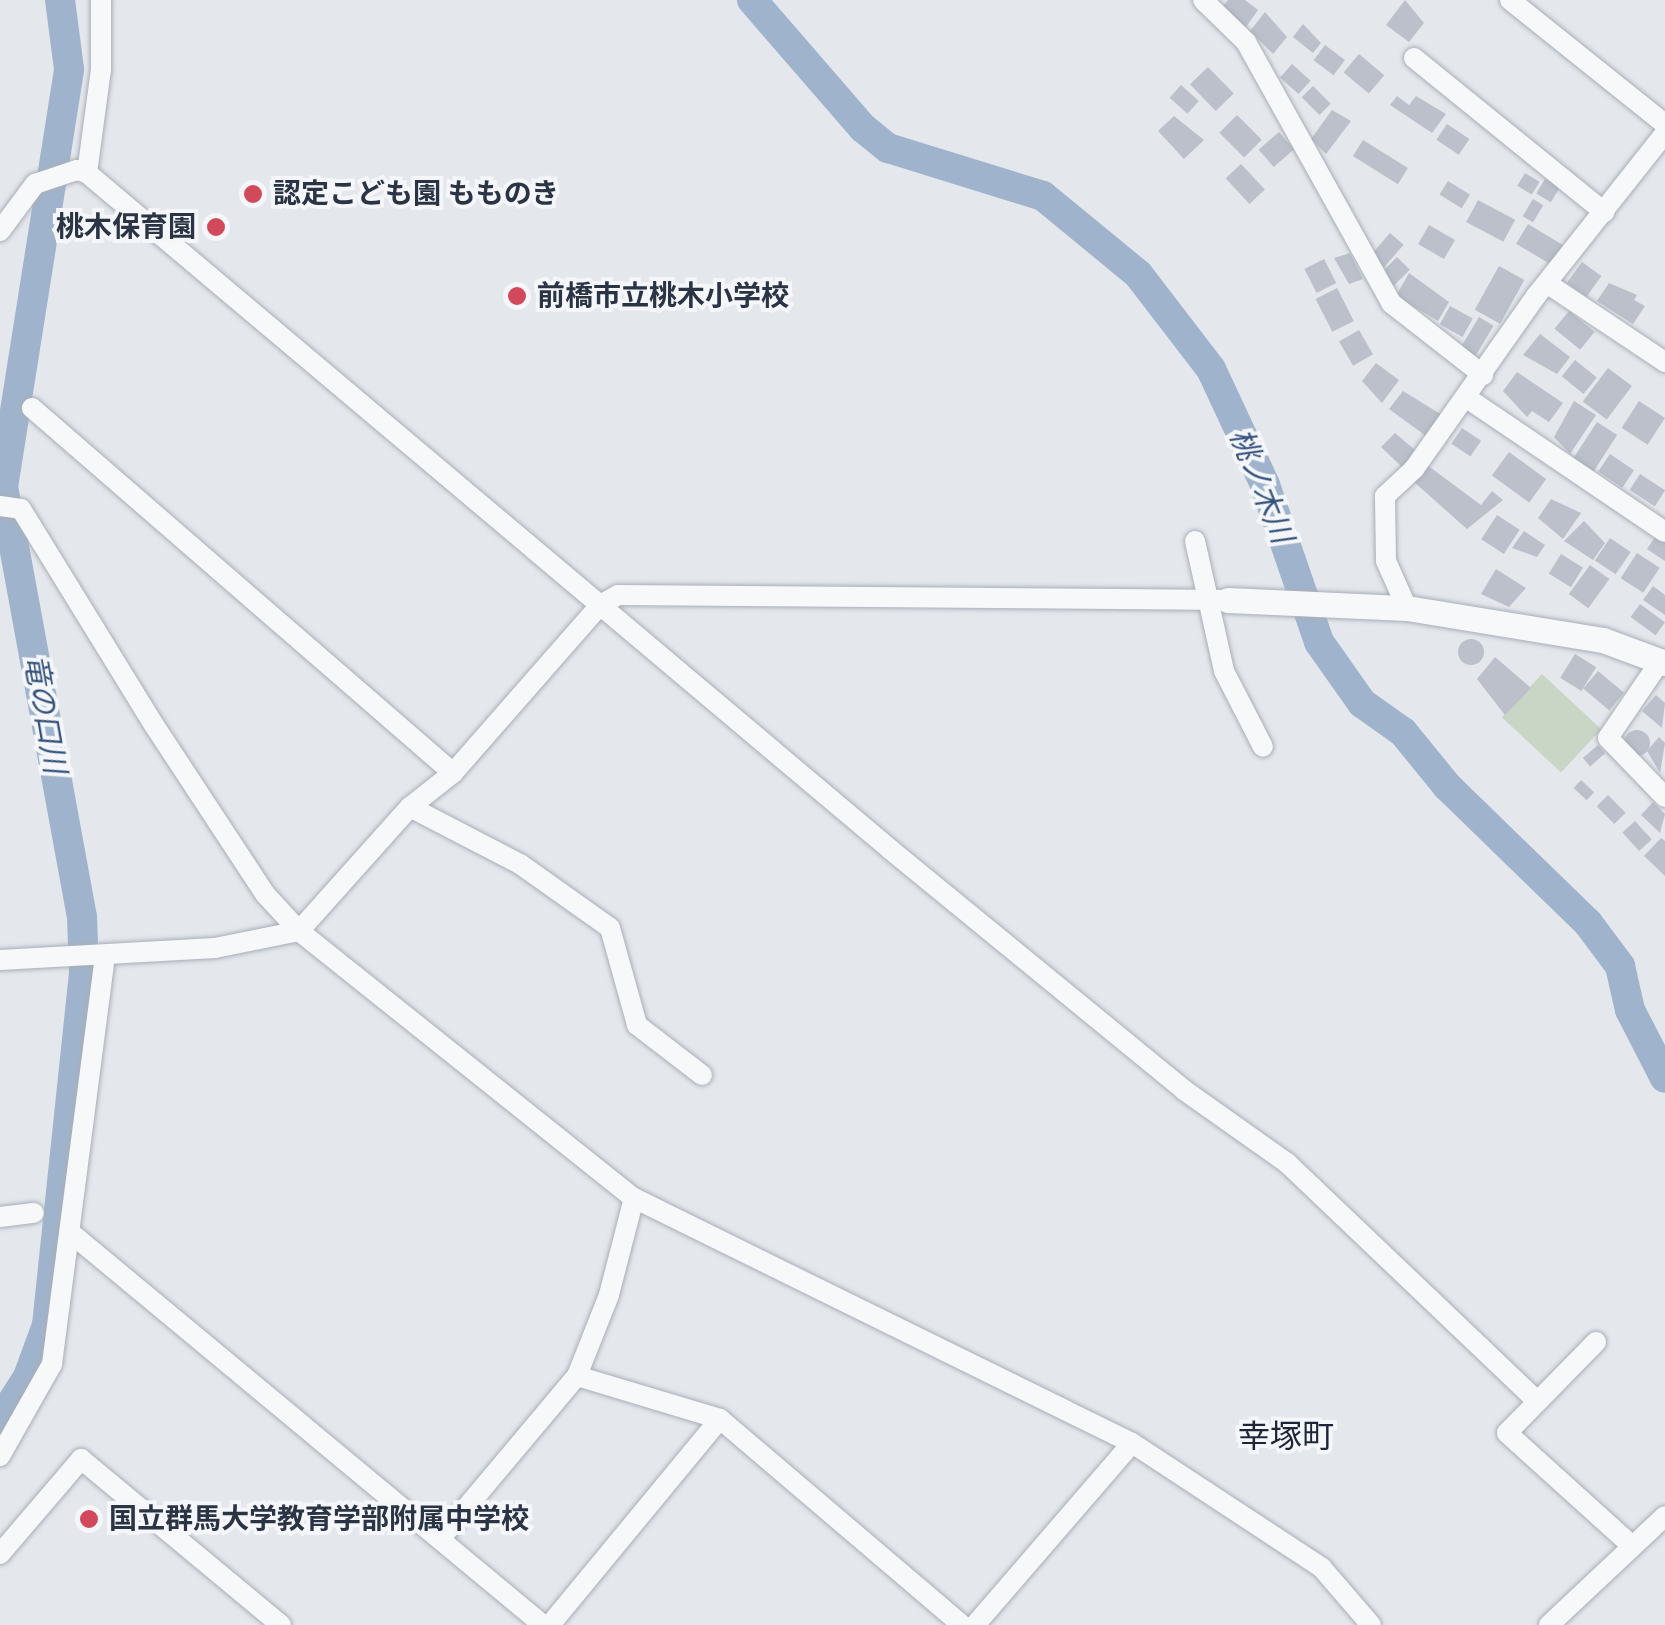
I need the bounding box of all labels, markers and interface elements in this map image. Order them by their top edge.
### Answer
place label: 認定こども園 もものき [273,177,560,211]
marker: 認定こども園 もものき [242,183,264,205]
place label: 桃木保育園 [56,210,196,244]
marker: 桃木保育園 [205,216,227,238]
place label: 前橋市立桃木小学校 [537,279,789,313]
marker: 前橋市立桃木小学校 [506,285,528,307]
water label: 桃ノ木川 [1222,424,1300,548]
water label: 竜の口川 [17,652,73,776]
district label: 幸塚町 [1238,1417,1334,1455]
place label: 国立群馬大学教育学部附属中学校 [109,1502,529,1536]
marker: 国立群馬大学教育学部附属中学校 [78,1508,100,1530]

